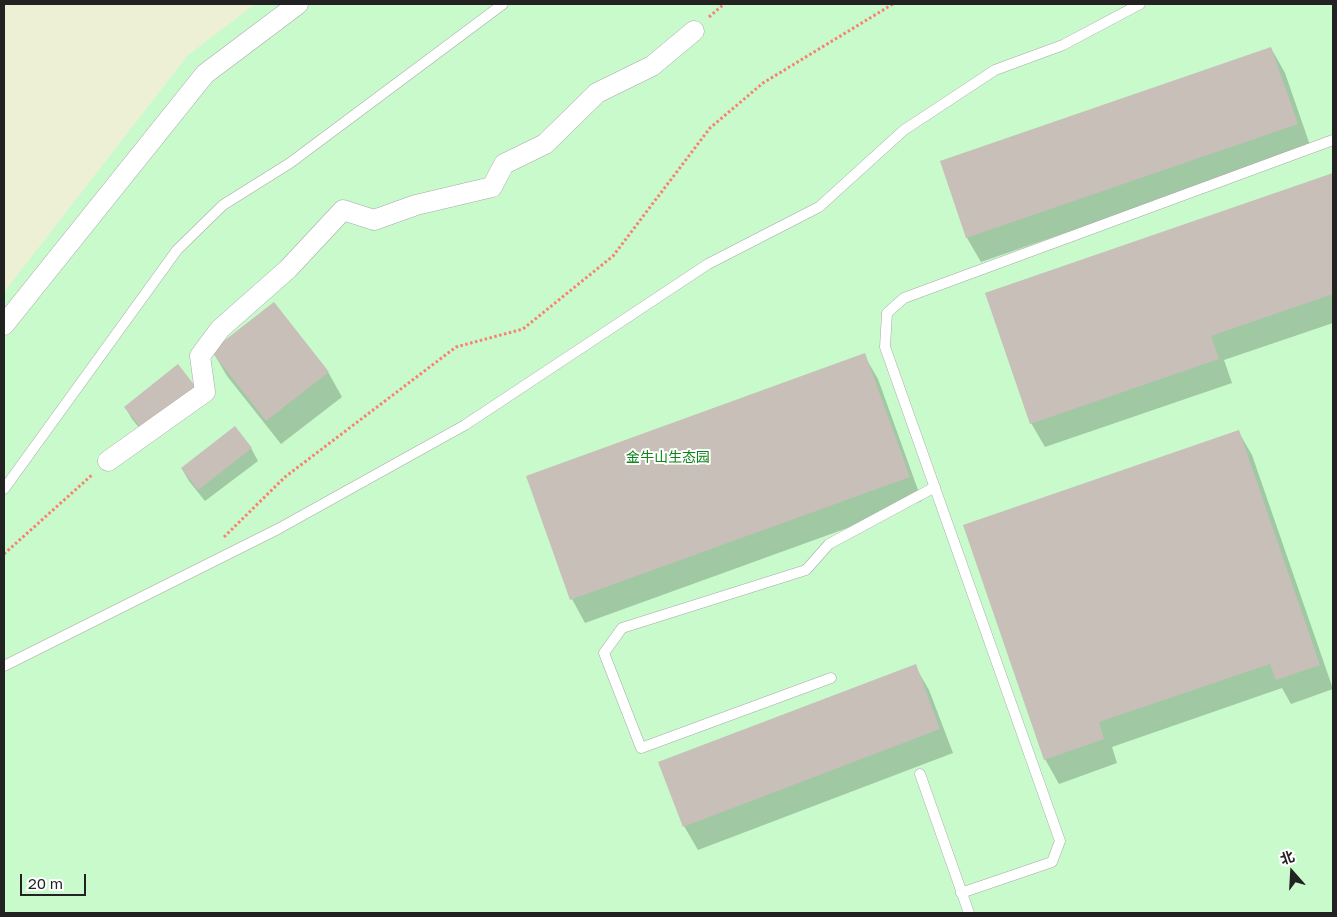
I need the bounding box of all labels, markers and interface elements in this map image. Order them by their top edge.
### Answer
park label: 金牛山生态园 [626,450,710,466]
north arrow [1267,847,1317,897]
text: 北 [1278,847,1296,868]
scale bar [22,864,89,896]
text: 20 m [28,874,63,892]

